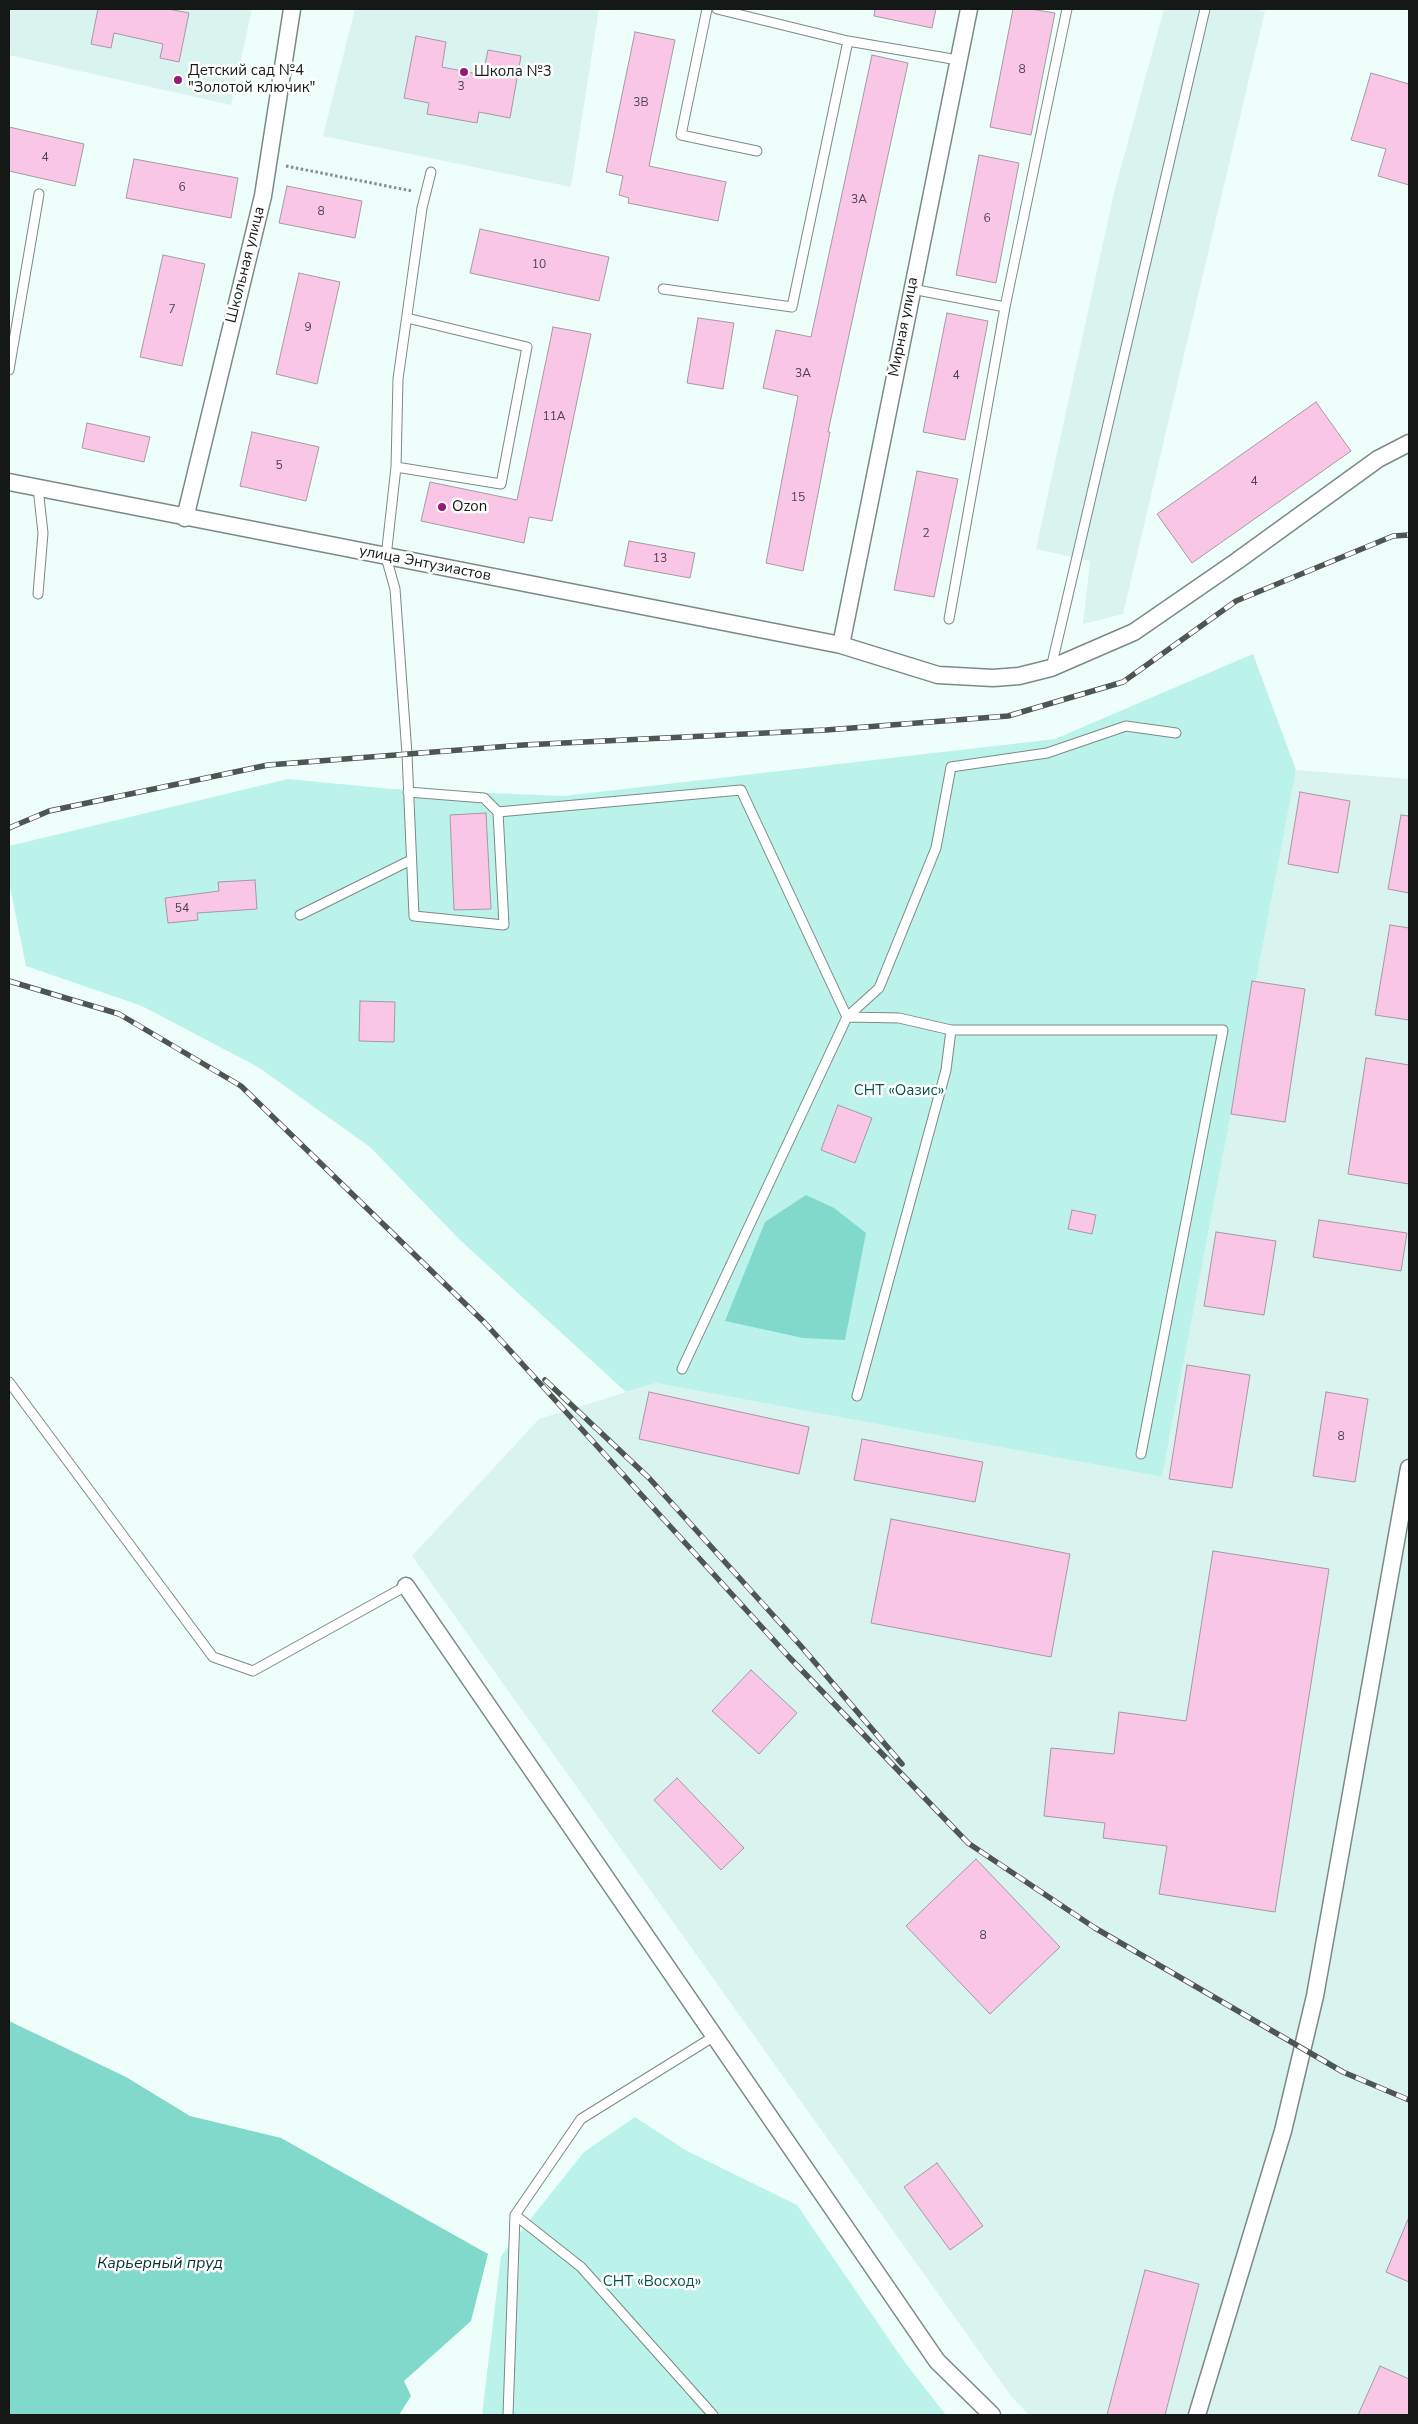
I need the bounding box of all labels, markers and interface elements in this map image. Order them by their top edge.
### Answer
place label: Детский сад №4 "Золотой ключик" [188,62,315,97]
place label: Школа №3 [474,63,552,81]
house number: 8 [1018,63,1026,77]
marker: Школа №3 [458,66,470,78]
marker: Детский сад №4 "Золотой ключик" [172,74,184,86]
house number: 3 [457,80,465,94]
house number: 3В [633,96,649,110]
house number: 4 [41,151,49,165]
house number: 6 [178,181,186,195]
house number: 3А [851,193,867,207]
street label: Школьная улица [223,205,269,325]
house number: 8 [317,205,325,219]
house number: 6 [983,212,991,226]
house number: 10 [532,258,546,272]
street label: Мирная улица [886,276,922,378]
house number: 7 [168,303,176,317]
house number: 9 [304,321,312,335]
house number: 3А [795,367,811,381]
house number: 4 [952,369,960,383]
house number: 11А [542,410,566,424]
house number: 5 [275,459,283,473]
house number: 4 [1250,475,1258,489]
house number: 15 [791,491,805,505]
place label: Ozon [452,498,487,516]
marker: Ozon [436,501,448,513]
house number: 2 [922,527,930,541]
street label: улица Энтузиастов [358,542,492,586]
house number: 13 [653,552,667,566]
house number: 54 [175,902,189,916]
park label: СНТ «Оазис» [854,1082,944,1100]
house number: 8 [1337,1430,1345,1444]
house number: 8 [979,1929,987,1943]
water label: Карьерный пруд [97,2254,223,2274]
park label: СНТ «Восход» [603,2273,701,2291]

